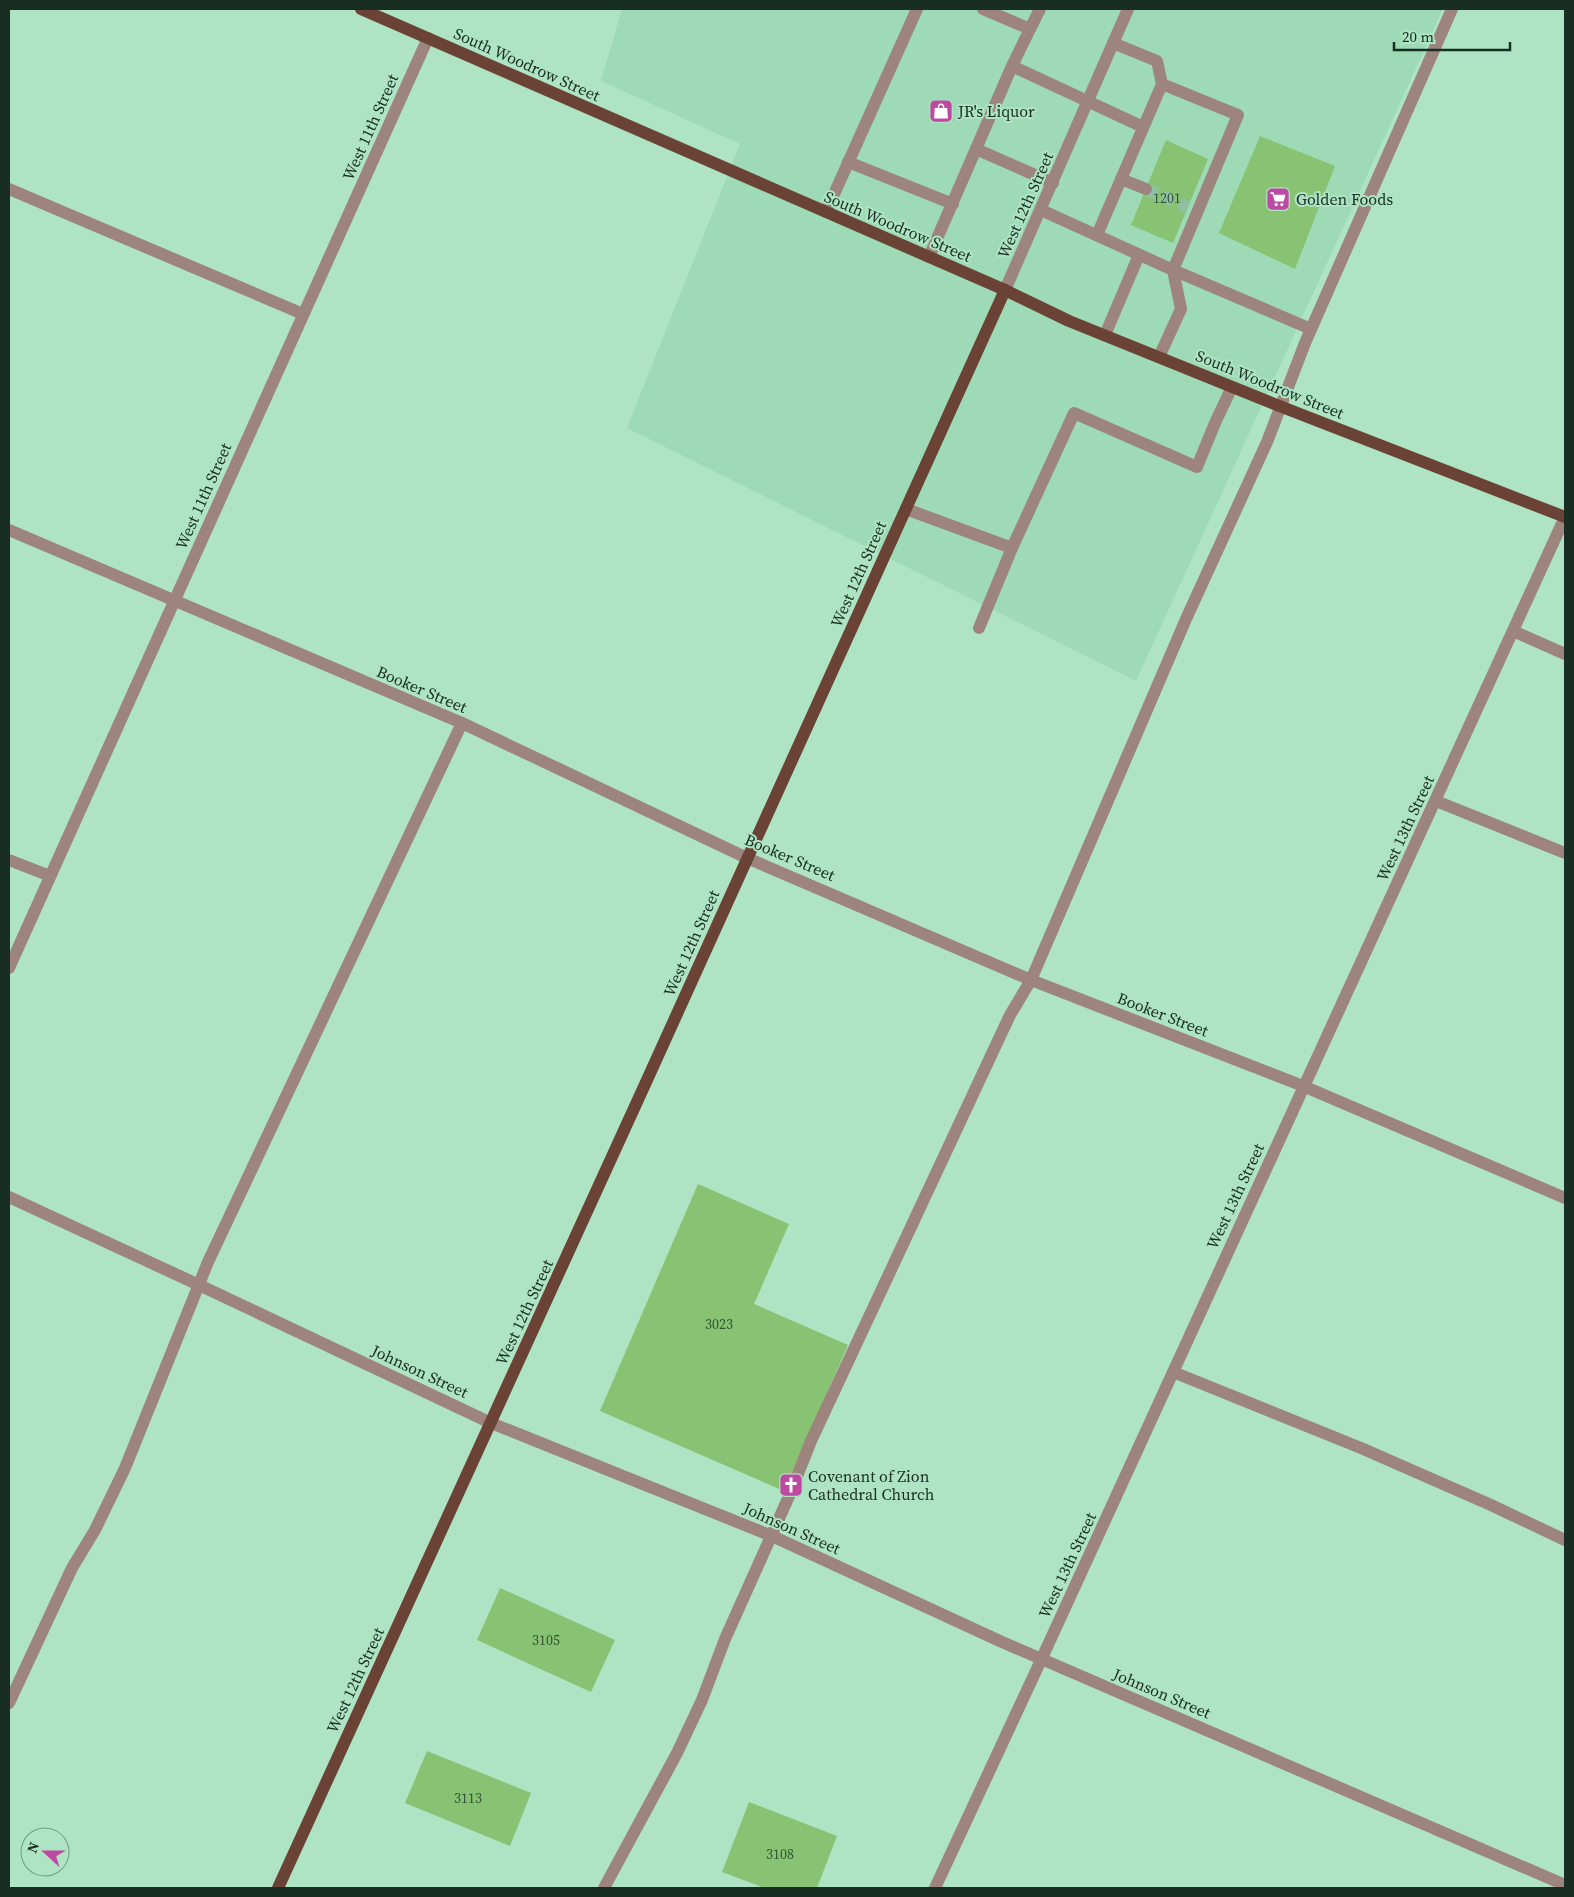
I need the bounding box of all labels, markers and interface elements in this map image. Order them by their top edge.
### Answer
scale bar [1394,20,1510,52]
street label: South Woodrow Street [450,22,604,106]
text: 20 m [1402,26,1434,47]
street label: West 11th Street [337,70,404,184]
shop icon: JR's Liquor [928,98,954,124]
place label: JR's Liquor [957,100,1035,122]
street label: West 12th Street [992,148,1059,262]
street label: South Woodrow Street [821,185,976,267]
supermarket icon: Golden Foods [1265,186,1291,212]
house number: 1201 [1153,188,1181,208]
place label: Golden Foods [1296,188,1393,210]
street label: South Woodrow Street [1193,344,1348,424]
street label: West 11th Street [170,439,237,553]
street label: West 12th Street [825,517,892,631]
street label: Booker Street [374,660,471,718]
street label: West 13th Street [1371,771,1439,884]
street label: Booker Street [742,828,839,886]
street label: West 12th Street [658,886,725,1000]
street label: Booker Street [1114,987,1212,1042]
street label: West 13th Street [1201,1139,1269,1252]
street label: West 12th Street [490,1255,558,1368]
house number: 3023 [705,1314,733,1334]
street label: Johnson Street [367,1339,473,1403]
place label: Covenant of Zion Cathedral Church [808,1465,935,1505]
church icon: Covenant of Zion Cathedral Church [778,1472,804,1498]
street label: Johnson Street [739,1496,845,1560]
street label: West 13th Street [1033,1508,1101,1621]
street label: West 12th Street [321,1623,389,1736]
house number: 3105 [532,1630,560,1650]
street label: Johnson Street [1109,1662,1215,1724]
house number: 3113 [454,1788,482,1808]
north arrow [20,1827,70,1877]
text: N [22,1839,44,1856]
house number: 3108 [766,1844,794,1864]

